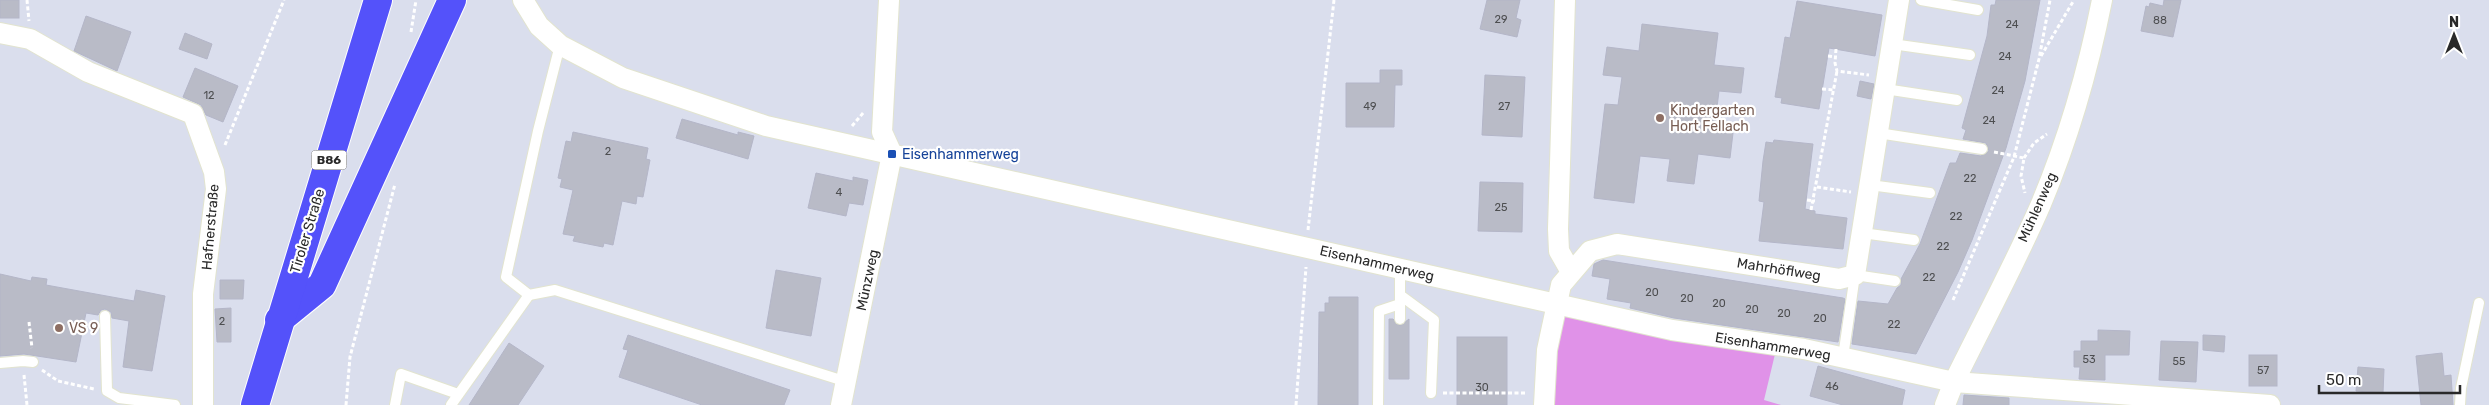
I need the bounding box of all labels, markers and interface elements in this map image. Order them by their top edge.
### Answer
north arrow [2429,10,2479,60]
house number: 29 [1495,13,1507,26]
house number: 88 [2153,14,2167,27]
text: N [2449,14,2459,31]
house number: 24 [2005,18,2019,31]
house number: 24 [1998,50,2012,63]
house number: 24 [1991,84,2005,97]
house number: 12 [203,89,215,102]
house number: 49 [1363,100,1377,113]
house number: 27 [1498,100,1510,113]
place label: Kindergarten Hort Fellach [1670,102,1755,135]
marker: Kindergarten Hort Fellach [1654,112,1666,124]
house number: 24 [1982,114,1996,127]
house number: 2 [605,145,611,158]
place label: Eisenhammerweg [902,146,1019,163]
marker: Eisenhammerweg [886,148,898,160]
road number: B86 [312,150,346,170]
street label: Mühlenweg [2014,170,2060,245]
house number: 22 [1964,172,1976,185]
street label: Hafnerstraße [198,183,223,271]
house number: 4 [836,186,843,199]
street label: Tiroler Straße [287,187,328,275]
house number: 25 [1495,201,1508,214]
house number: 22 [1950,210,1962,223]
house number: 22 [1937,240,1949,253]
street label: Eisenhammerweg [1318,242,1436,285]
street label: Münzweg [853,248,882,312]
street label: Mahrhöflweg [1736,254,1822,285]
house number: 22 [1923,271,1935,284]
house number: 20 [1645,286,1659,299]
house number: 20 [1680,292,1694,305]
house number: 20 [1712,297,1726,310]
house number: 20 [1745,303,1759,316]
house number: 20 [1777,307,1791,320]
house number: 20 [1813,312,1827,325]
house number: 2 [219,315,225,328]
house number: 22 [1888,318,1900,331]
place label: VS 9 [69,320,98,337]
marker: VS 9 [53,322,65,334]
street label: Eisenhammerweg [1714,329,1832,364]
house number: 53 [2082,353,2096,366]
house number: 55 [2172,355,2186,368]
scale bar [2319,362,2460,394]
house number: 57 [2257,364,2269,377]
text: 50 m [2326,371,2361,389]
house number: 46 [1825,380,1839,393]
house number: 30 [1475,381,1489,394]

